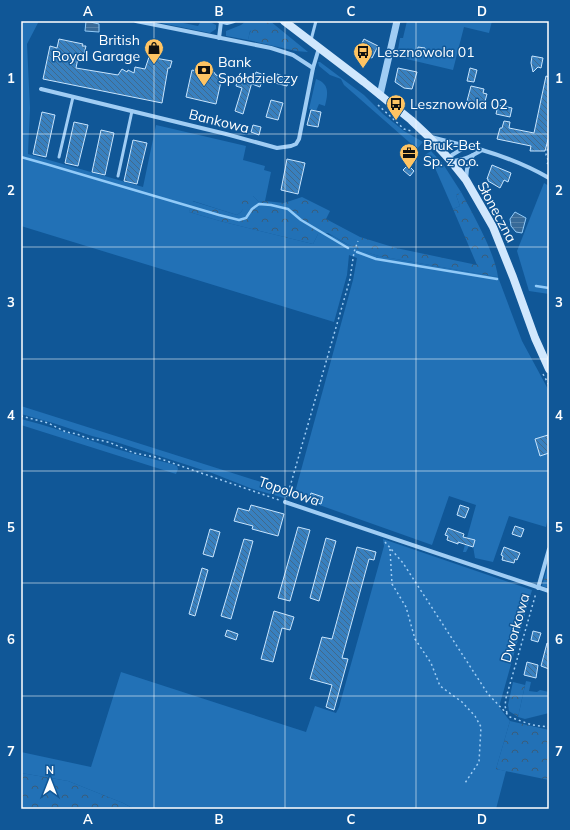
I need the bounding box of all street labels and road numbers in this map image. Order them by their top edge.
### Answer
street label: Bankowa [187,105,251,137]
street label: Słoneczna [473,178,521,246]
street label: Topolowa [256,472,322,510]
street label: Dworkowa [497,591,533,665]

